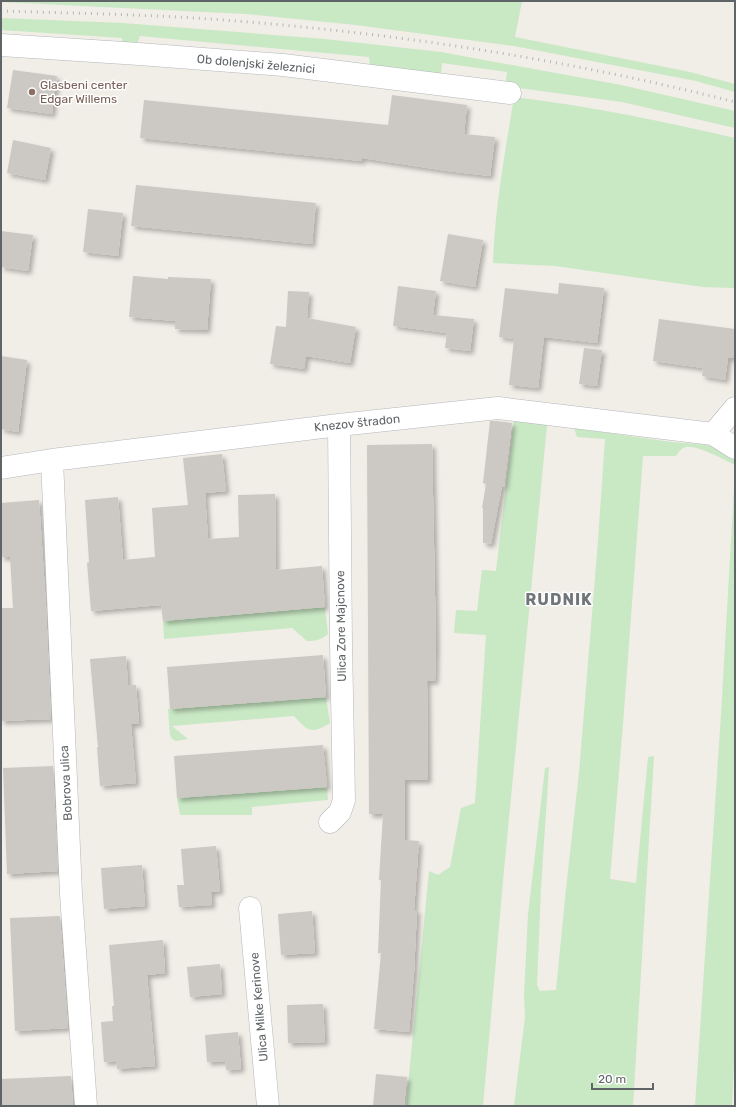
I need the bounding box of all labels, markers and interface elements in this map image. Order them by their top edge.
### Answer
street label: Ob dolenjski železnici [196,52,316,76]
place label: Glasbeni center Edgar Willems [40,78,128,106]
marker: Glasbeni center Edgar Willems [27,87,37,97]
street label: Knezov štradon [313,412,401,434]
street label: Ulica Zore Majcnove [333,570,349,682]
district label: RUDNIK [525,590,593,609]
street label: Bobrova ulica [57,745,75,821]
street label: Ulica Milke Kerinove [247,952,271,1062]
scale bar [592,1065,653,1091]
text: 20 m [598,1072,626,1086]

